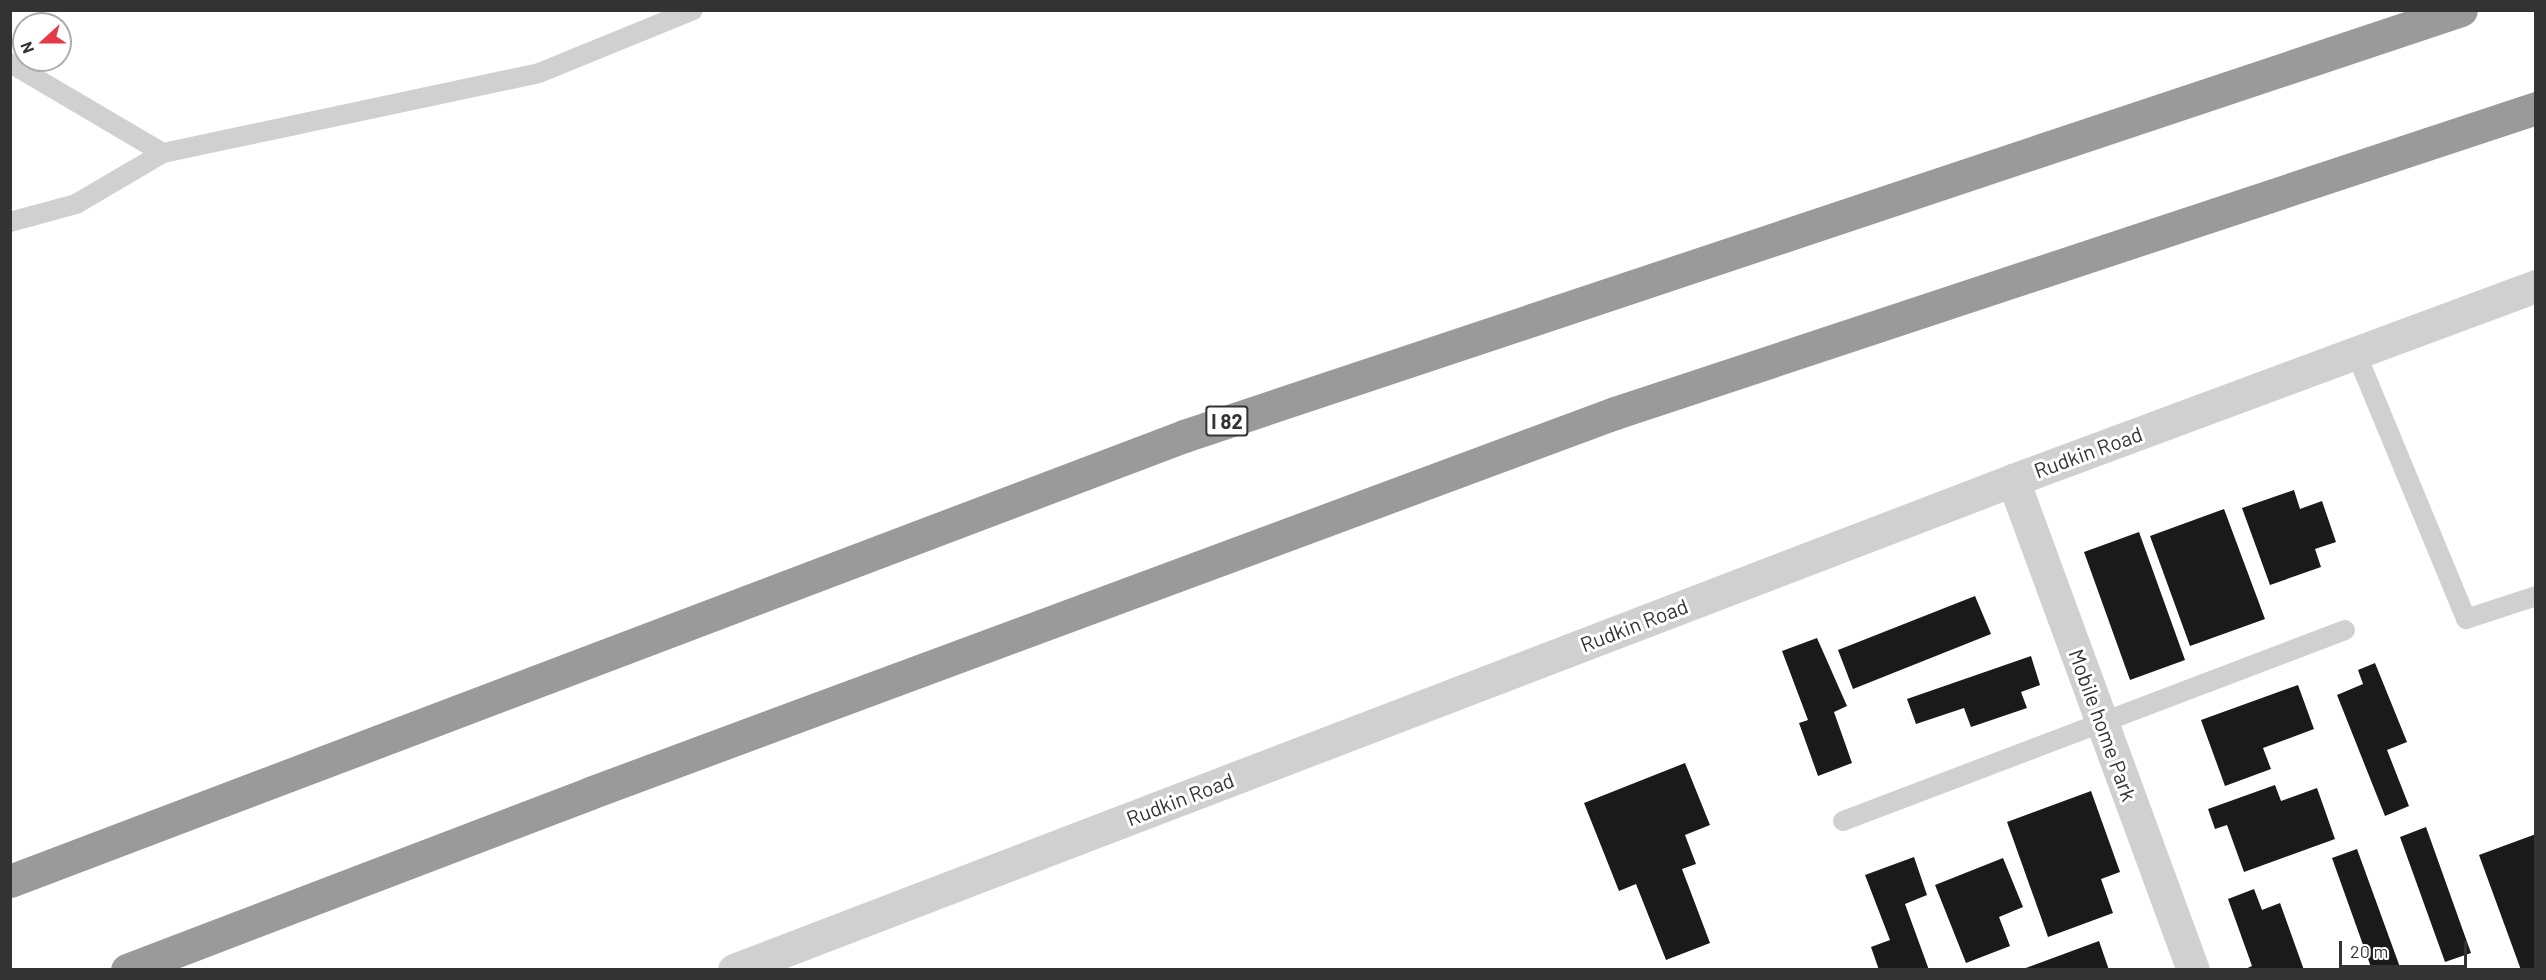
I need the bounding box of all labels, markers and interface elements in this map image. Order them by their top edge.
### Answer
north arrow [12,12,72,72]
text: N [16,40,37,56]
road number: I 82 [1204,404,1250,438]
street label: Rudkin Road [2030,421,2146,483]
street label: Rudkin Road [1577,593,1691,657]
street label: Mobile home Park [2064,646,2142,804]
street label: Rudkin Road [1123,767,1237,831]
scale bar [2342,929,2470,967]
text: 20 m [2350,940,2388,962]

